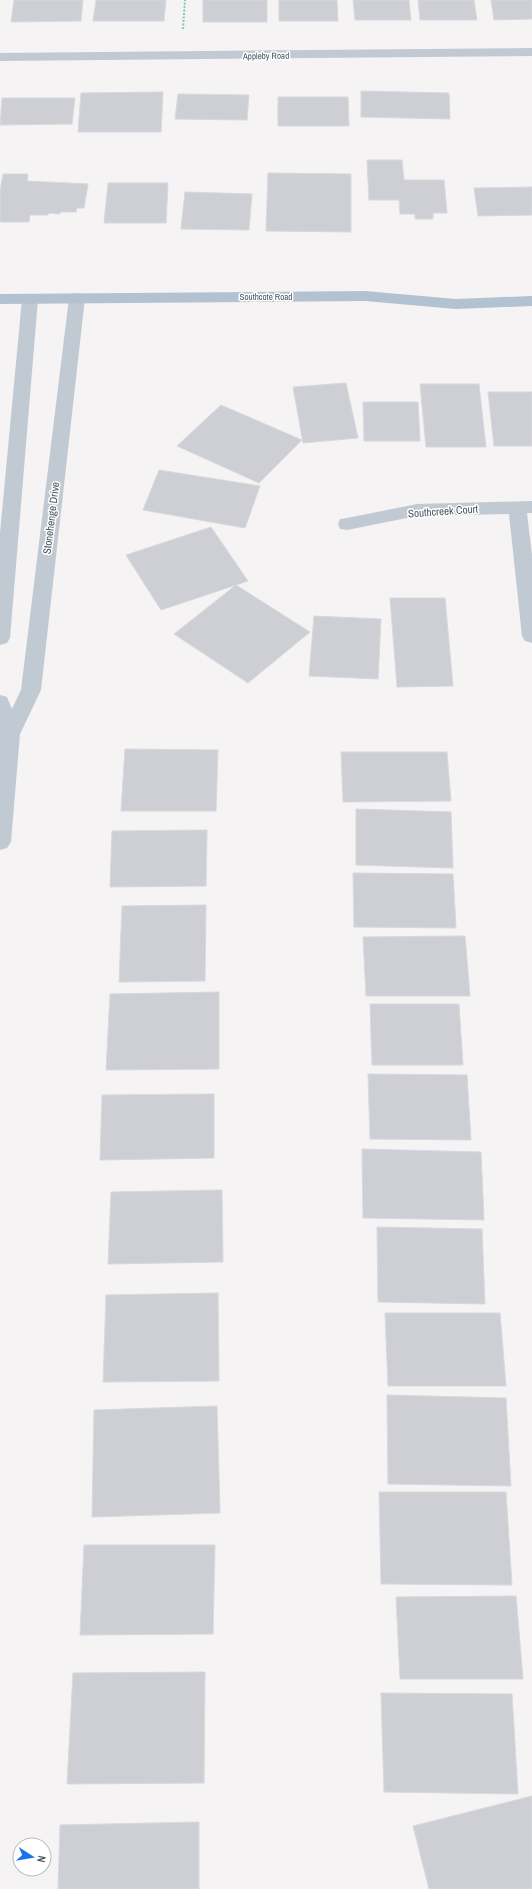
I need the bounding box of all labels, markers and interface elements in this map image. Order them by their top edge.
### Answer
street label: Appleby Road [242,50,289,62]
street label: Southcote Road [240,291,292,303]
street label: Stonehenge Drive [40,481,62,555]
street label: Southcreek Court [407,502,479,520]
north arrow [12,1837,52,1877]
text: N [34,1854,49,1864]

